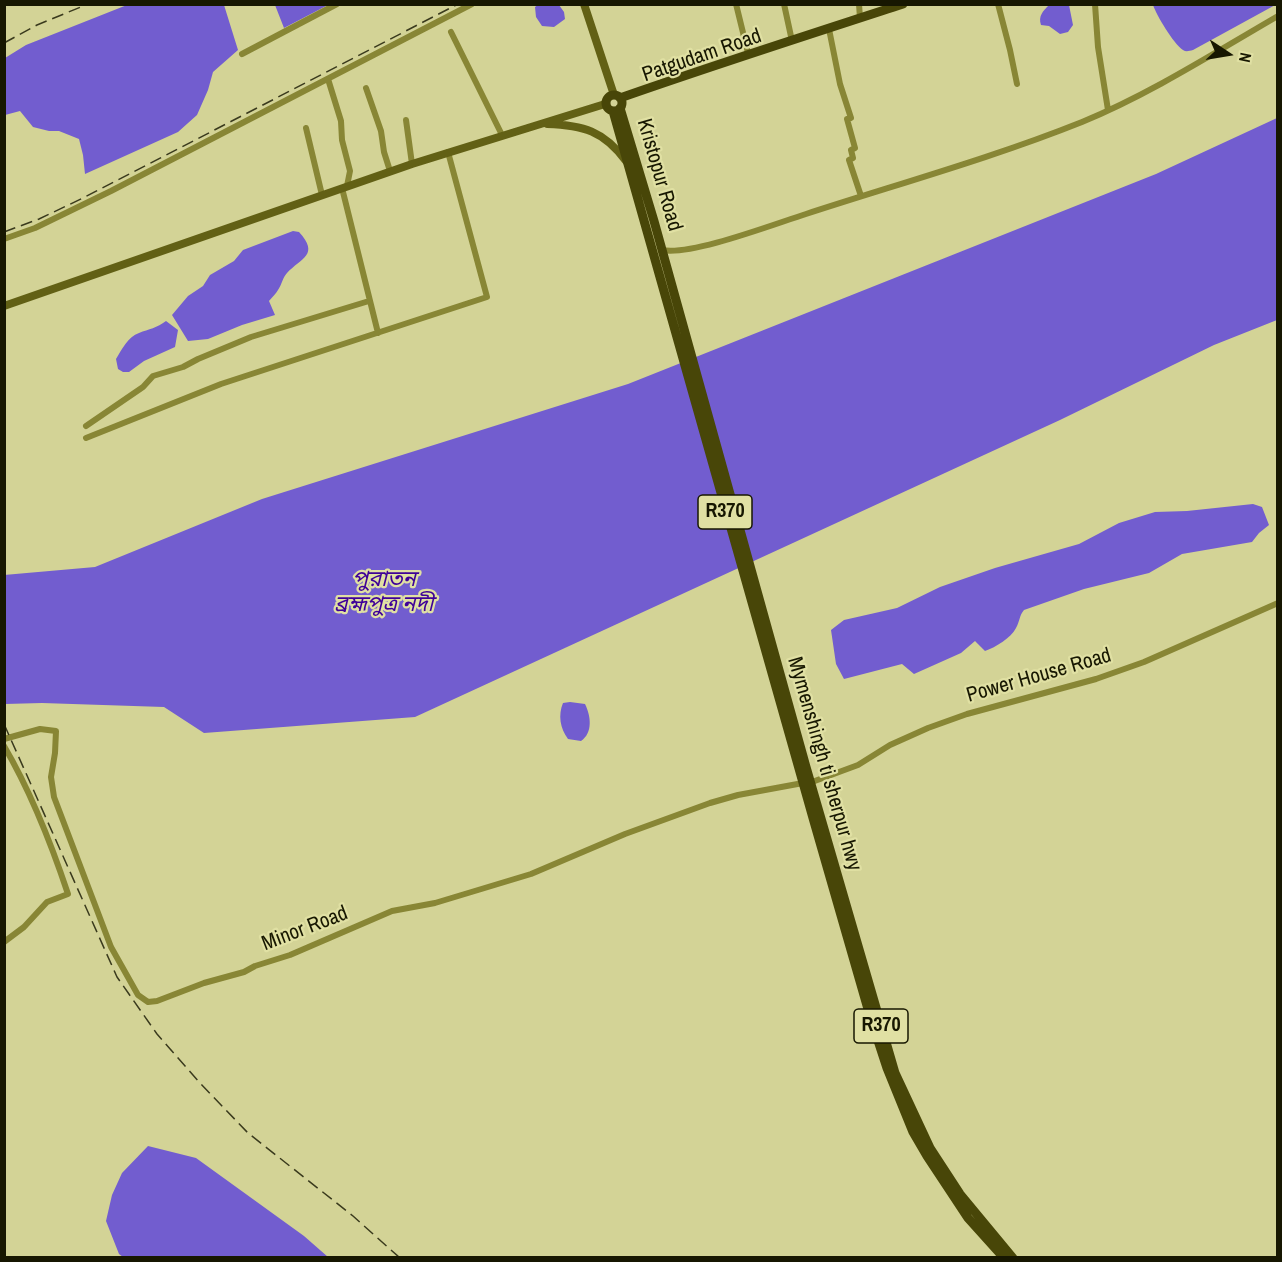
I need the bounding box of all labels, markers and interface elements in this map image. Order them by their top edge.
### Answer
street label: Patgudam Road [639,24,765,88]
north arrow [1198,24,1258,84]
text: N [1234,51,1257,65]
street label: Kristopur Road [631,116,687,234]
road number: R370 [698,495,752,529]
water label: পুরাতন ব্রহ্মপুত্র নদী [335,567,433,618]
street label: Power House Road [964,643,1114,709]
street label: Mymenshingh ti sherpur hwy [781,654,867,874]
street label: Minor Road [258,901,352,957]
road number: R370 [854,1009,908,1043]

